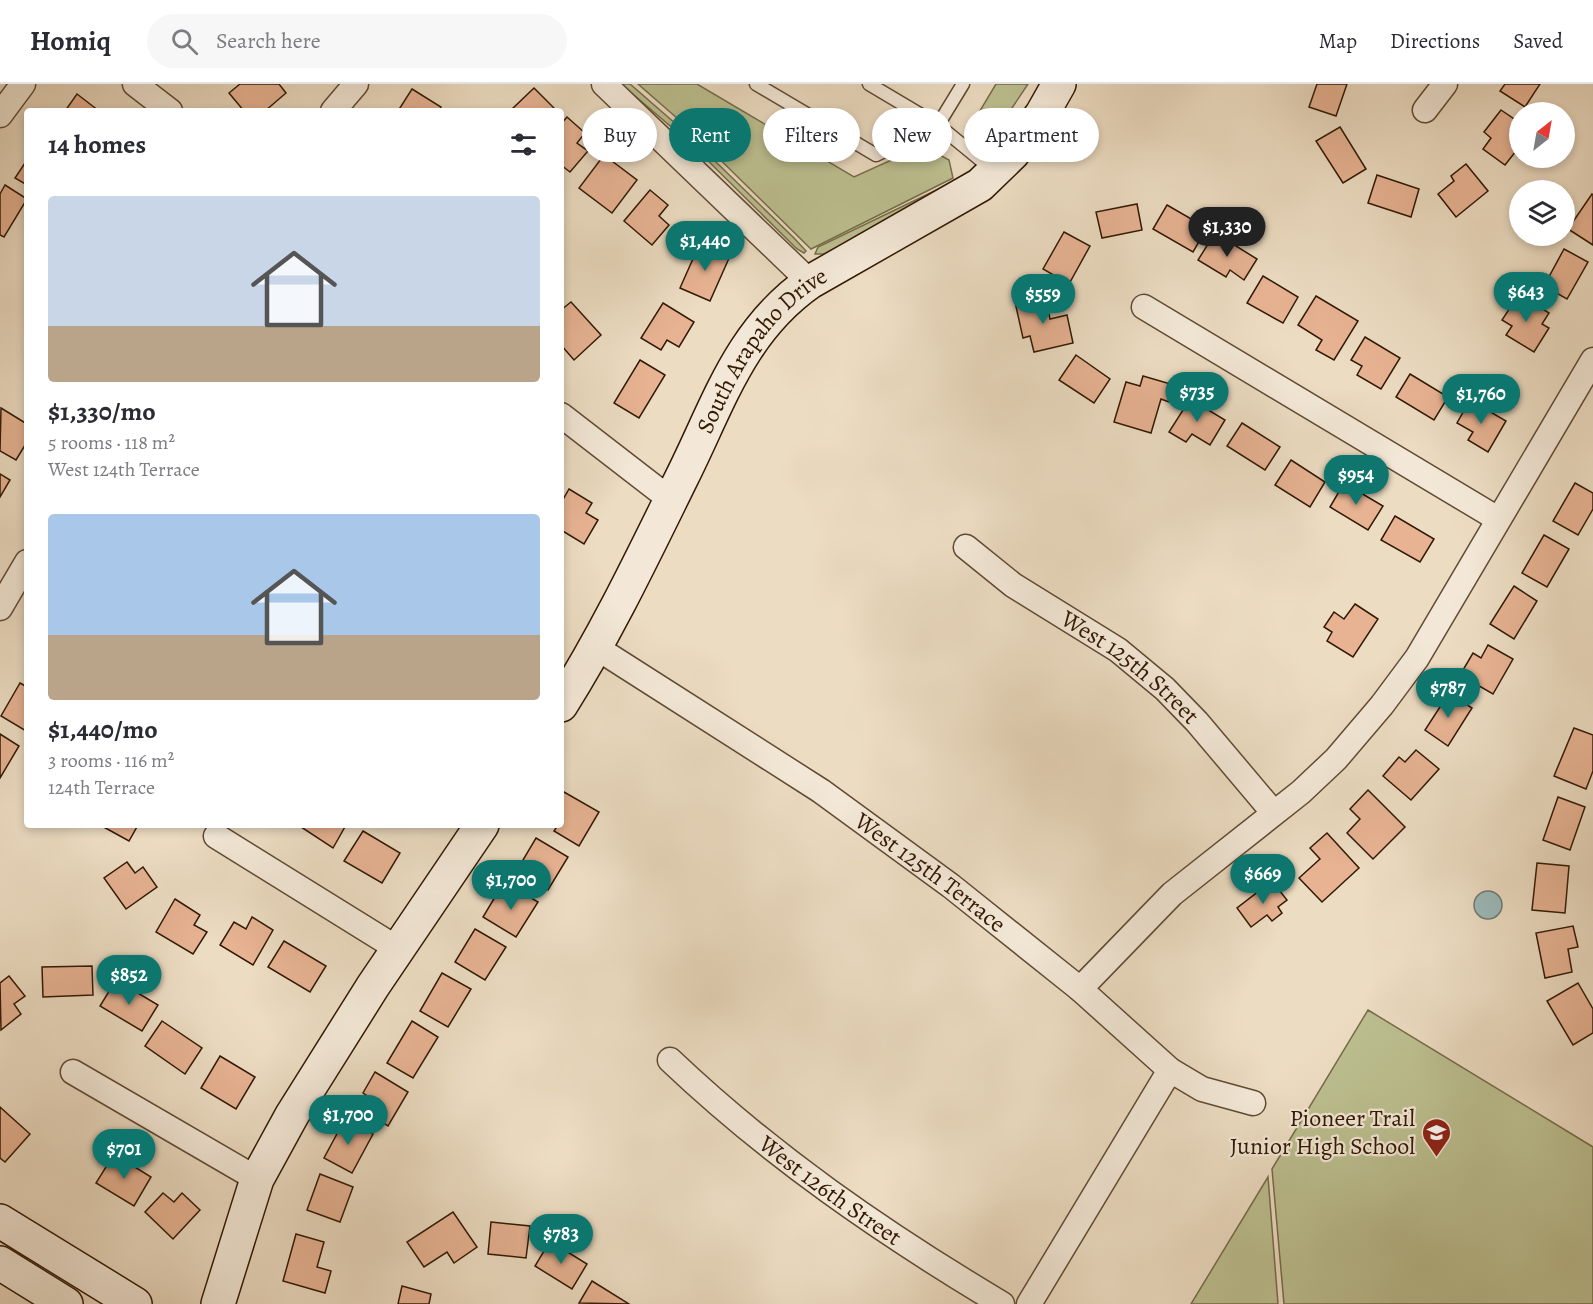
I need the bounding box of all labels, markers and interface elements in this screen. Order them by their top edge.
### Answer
search box [147,14,567,68]
text: Homiq [30,22,111,60]
icon: search [168,25,201,58]
text: Search here [216,26,321,56]
text: Map [1319,27,1357,55]
text: Directions [1390,27,1480,55]
text: Saved [1513,27,1563,55]
north arrow [1509,102,1575,168]
map controls [1509,102,1575,246]
chip: Buy [582,108,657,162]
chip: Rent [669,108,751,162]
chip: Filters [763,108,860,162]
chip: New [872,108,952,162]
chip: Apartment [964,108,1099,162]
text: 14 homes [48,127,146,162]
icon: filters [507,128,540,161]
button: layers [1509,180,1575,246]
pin: $1,330 [1178,207,1276,258]
text: $1,330 [1202,213,1252,240]
pin: $1,440 [656,221,754,272]
text: $1,440 [680,227,730,254]
icon: home [240,235,348,343]
street label: South Arapaho Drive [689,260,833,439]
pin: $643 [1490,272,1562,323]
pin: $559 [1007,274,1079,325]
text: $643 [1508,278,1544,305]
text: $559 [1025,280,1061,307]
pin: $735 [1161,372,1233,423]
pin: $1,760 [1432,374,1530,425]
text: $735 [1180,378,1215,405]
text: $1,760 [1456,380,1506,407]
text: $1,330/mo [48,394,156,429]
text: 5 rooms · 118 m² [48,429,175,456]
pin: $954 [1320,455,1392,506]
text: West 124th Terrace [48,456,200,483]
text: $954 [1338,461,1374,488]
icon: home [240,553,348,661]
street label: West 125th Street [1054,602,1207,731]
pin: $787 [1412,668,1484,719]
text: $787 [1430,674,1466,701]
text: $1,440/mo [48,712,158,747]
text: 3 rooms · 116 m² [48,747,174,774]
text: 124th Terrace [48,774,155,801]
street label: West 125th Terrace [847,804,1013,940]
pin: $669 [1227,854,1299,905]
pin: $1,700 [462,860,560,911]
text: $669 [1244,860,1282,887]
text: $1,700 [486,866,536,893]
pin: $852 [93,955,165,1006]
text: $852 [110,961,148,988]
pin: $1,700 [299,1095,397,1146]
text: $1,700 [323,1101,373,1128]
place label: Pioneer Trail Junior High School [1230,1102,1415,1162]
school or university icon: Pioneer Trail Junior High School [1420,1116,1452,1158]
street label: West 126th Street [752,1127,908,1253]
pin: $701 [88,1129,160,1180]
text: $701 [106,1135,142,1162]
pin: $783 [525,1214,597,1265]
text: $783 [543,1220,579,1247]

